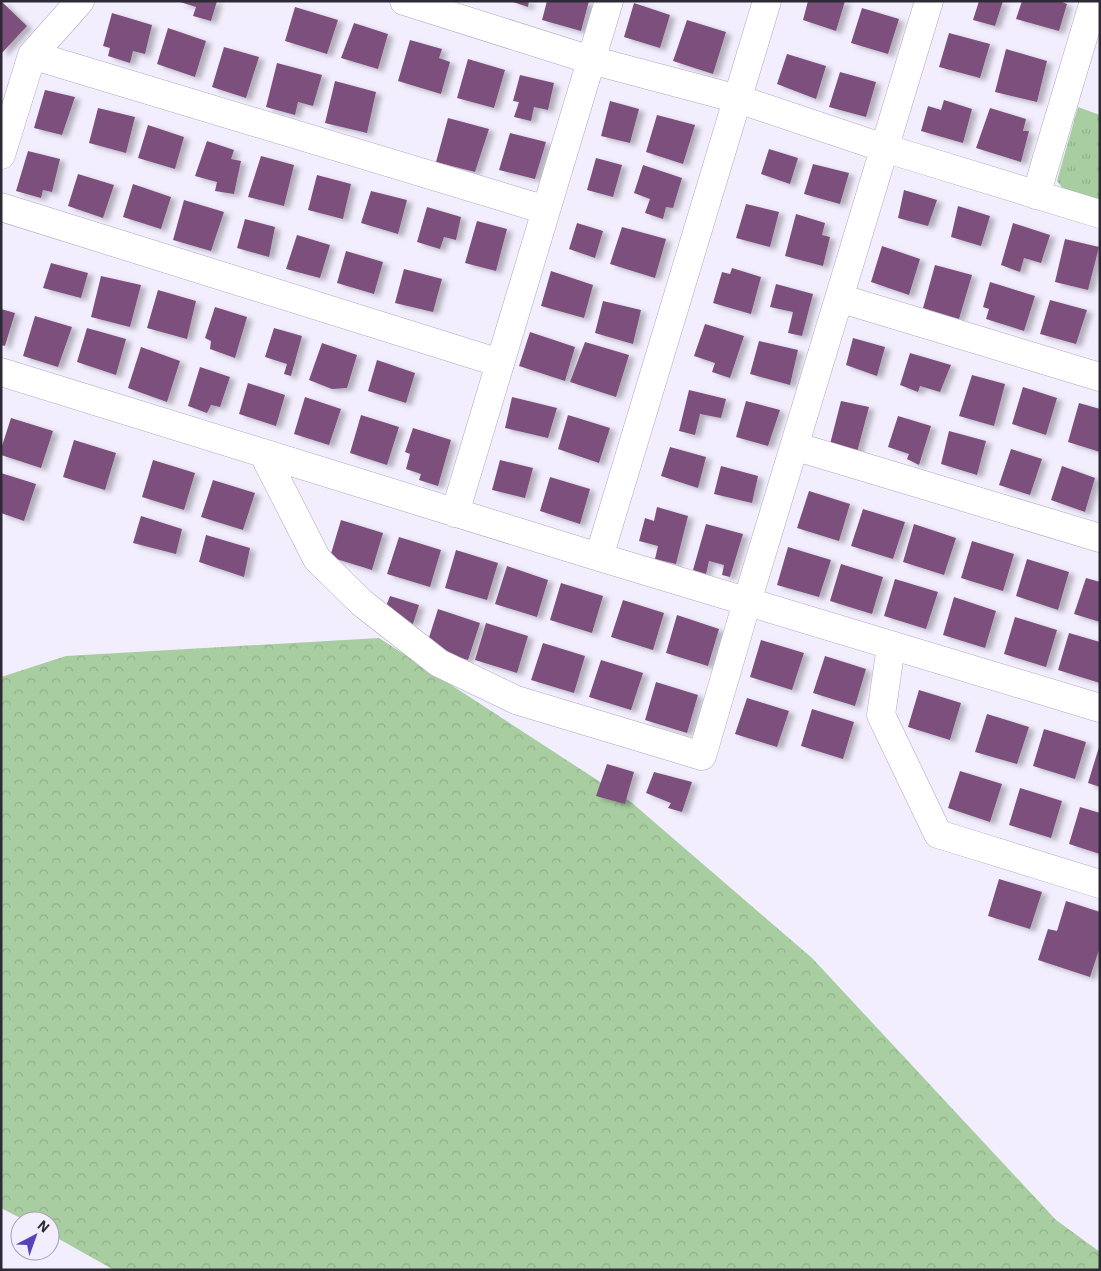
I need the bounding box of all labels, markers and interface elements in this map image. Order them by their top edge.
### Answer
north arrow [10,1211,60,1261]
text: N [34,1216,53,1236]

